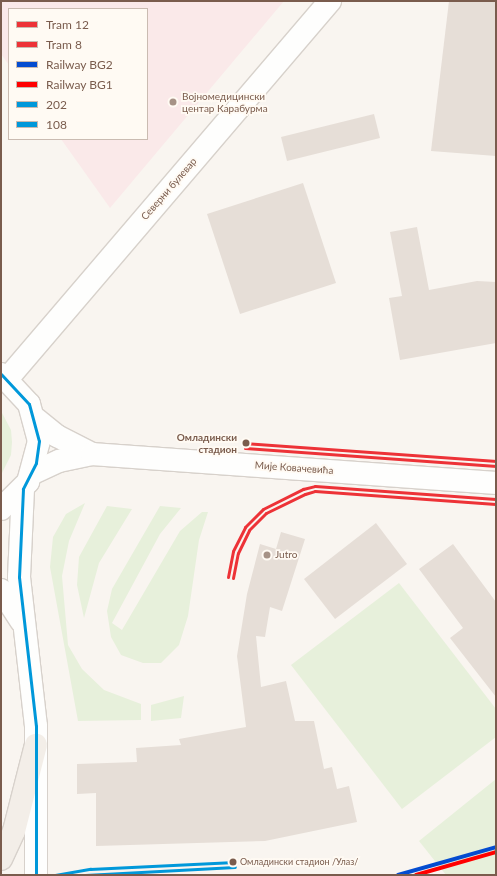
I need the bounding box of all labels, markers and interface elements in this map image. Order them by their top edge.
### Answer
legend [8,8,148,140]
text: Tram 12 [46,17,89,32]
text: Tram 8 [46,37,82,52]
text: Railway BG2 [46,57,113,72]
text: Railway BG1 [46,77,113,92]
place label: Војномедицински центар Карабурма [182,90,268,114]
marker: Војномедицински центар Карабурма [167,96,179,108]
text: 202 [46,97,67,112]
text: 108 [46,117,67,132]
street label: Северни булевар [139,155,199,223]
place label: Омладински стадион [177,431,237,454]
marker: Омладински стадион [240,437,252,449]
street label: Мије Ковачевића [254,459,334,477]
place label: Jutro [275,549,297,561]
marker: Jutro [262,550,272,560]
marker: Омладински стадион /Улаз/ [228,857,238,867]
place label: Омладински стадион /Улаз/ [240,857,358,867]

